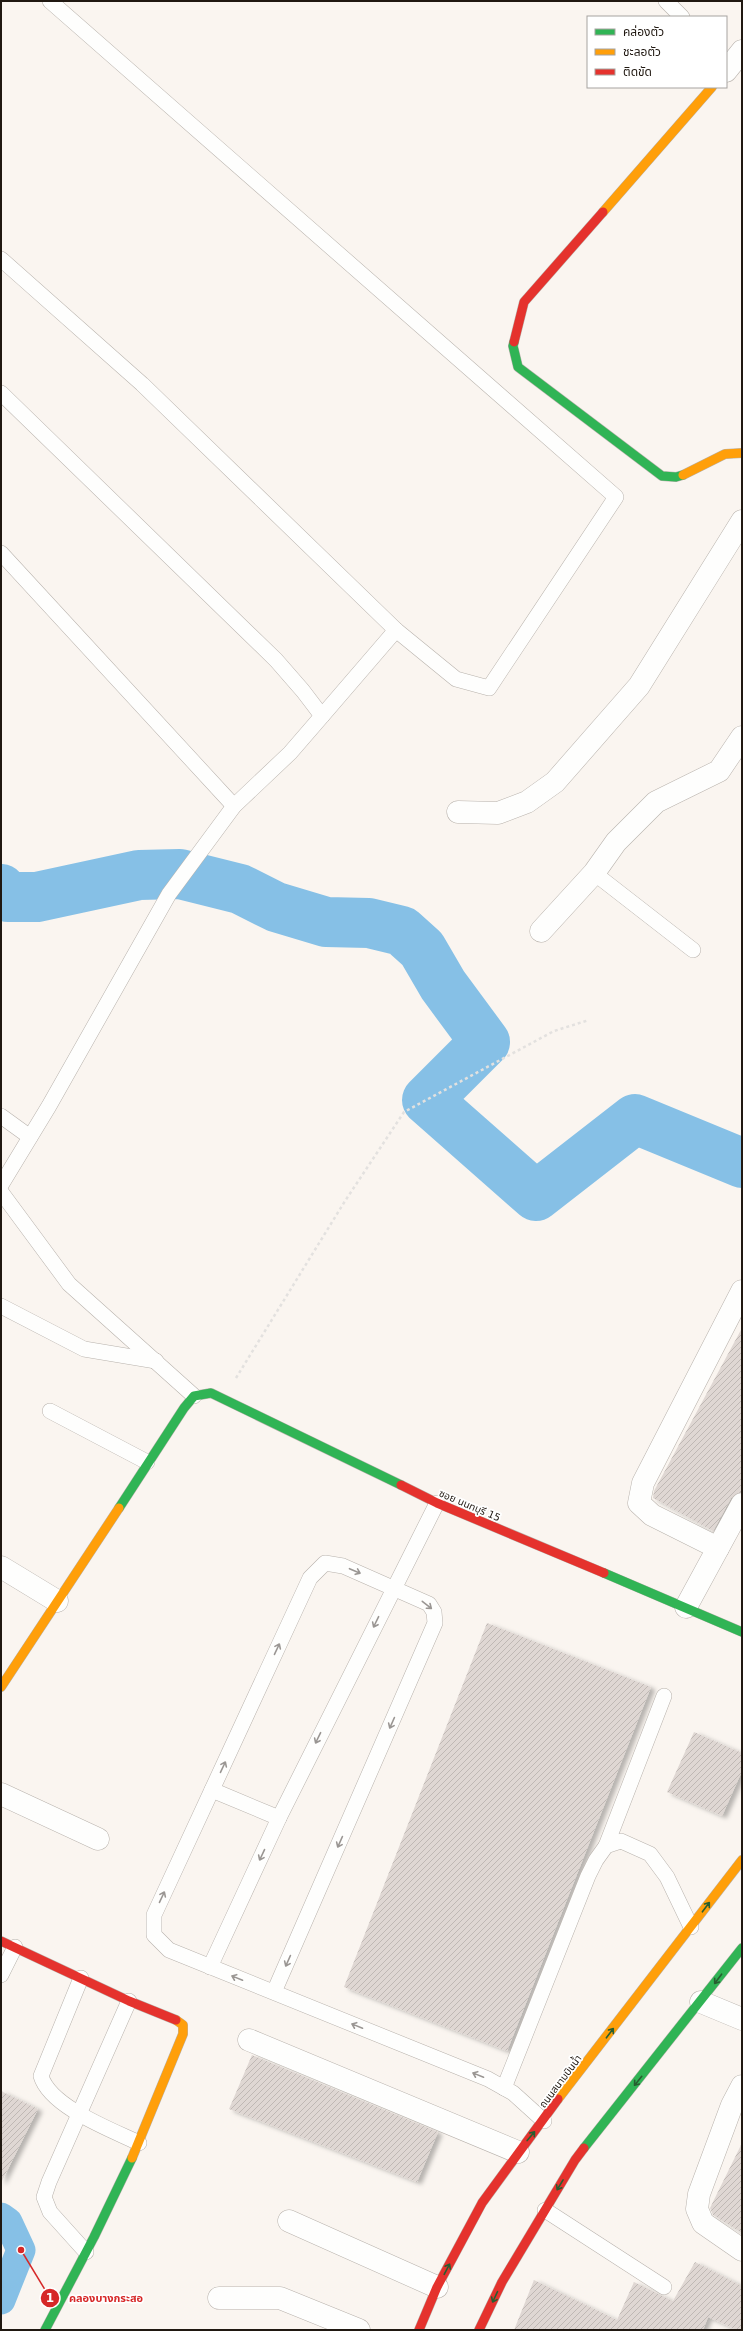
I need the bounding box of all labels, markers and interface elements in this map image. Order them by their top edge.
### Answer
legend [587,16,727,88]
text: คล่องตัว [623,25,664,39]
text: ชะลอตัว [623,45,661,59]
text: ติดขัด [623,65,652,79]
street label: ซอย นนทบุรี 15 [437,1488,502,1524]
one-way arrow [348,1567,360,1575]
one-way arrow [422,1600,432,1609]
one-way arrow [372,1615,379,1627]
one-way arrow [274,1643,281,1655]
one-way arrow [388,1716,396,1728]
one-way arrow [314,1732,321,1744]
one-way arrow [220,1761,227,1773]
one-way arrow [336,1835,343,1847]
one-way arrow [257,1849,265,1861]
one-way arrow [159,1892,166,1904]
one-way arrow [702,1902,710,1913]
one-way arrow [284,1954,291,1966]
one-way arrow [231,1973,243,1981]
one-way arrow [714,1974,723,1985]
one-way arrow [352,2022,364,2030]
one-way arrow [606,2027,615,2038]
street label: ถนนสนามบินน้ำ [536,2052,584,2110]
one-way arrow [472,2071,484,2078]
one-way arrow [634,2076,642,2087]
one-way arrow [527,2131,536,2141]
one-way arrow [556,2179,564,2191]
one-way arrow [444,2263,451,2275]
callout: คลองบางกระสอ [40,2286,151,2309]
text: 1 [46,2291,54,2305]
one-way arrow [491,2291,498,2303]
text: คลองบางกระสอ [69,2292,144,2305]

